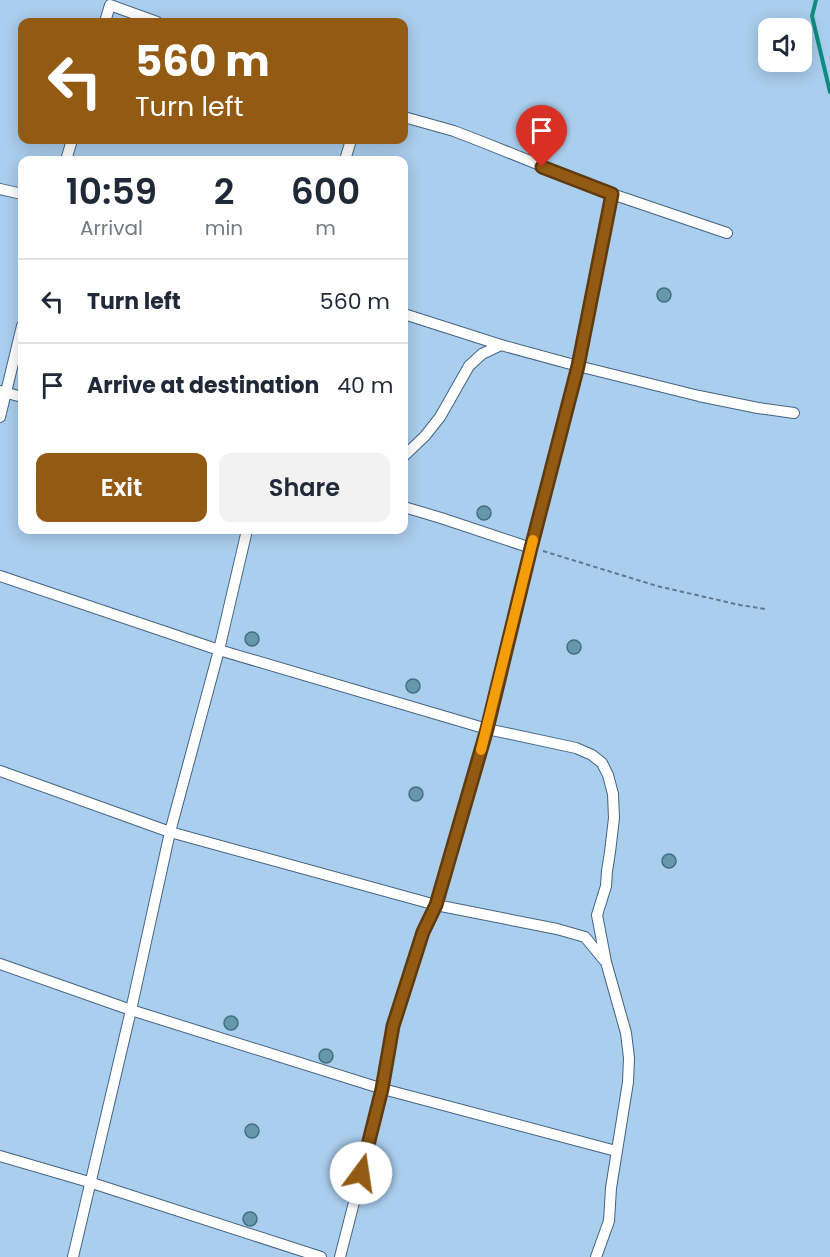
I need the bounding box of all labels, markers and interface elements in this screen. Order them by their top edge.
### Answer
map controls [758,18,812,72]
button: sound [758,18,812,72]
text: 560 m [135,32,270,91]
icon: left [36,42,114,120]
text: Turn left [135,88,244,125]
pin [516,105,567,167]
icon: arrive [525,114,558,147]
text: 10:59 [66,166,157,217]
text: 2 [214,166,234,217]
text: 600 [291,166,360,217]
text: Arrival [80,214,143,242]
text: min [205,214,243,242]
text: m [315,214,336,242]
icon: left [36,285,69,318]
text: Turn left [87,286,181,317]
text: 560 m [320,286,390,317]
icon: arrive [36,369,69,402]
text: Arrive at destination [87,370,319,401]
text: 40 m [337,370,393,401]
button: Exit [36,453,207,522]
button: Share [219,453,390,522]
position arrow [329,1141,393,1205]

